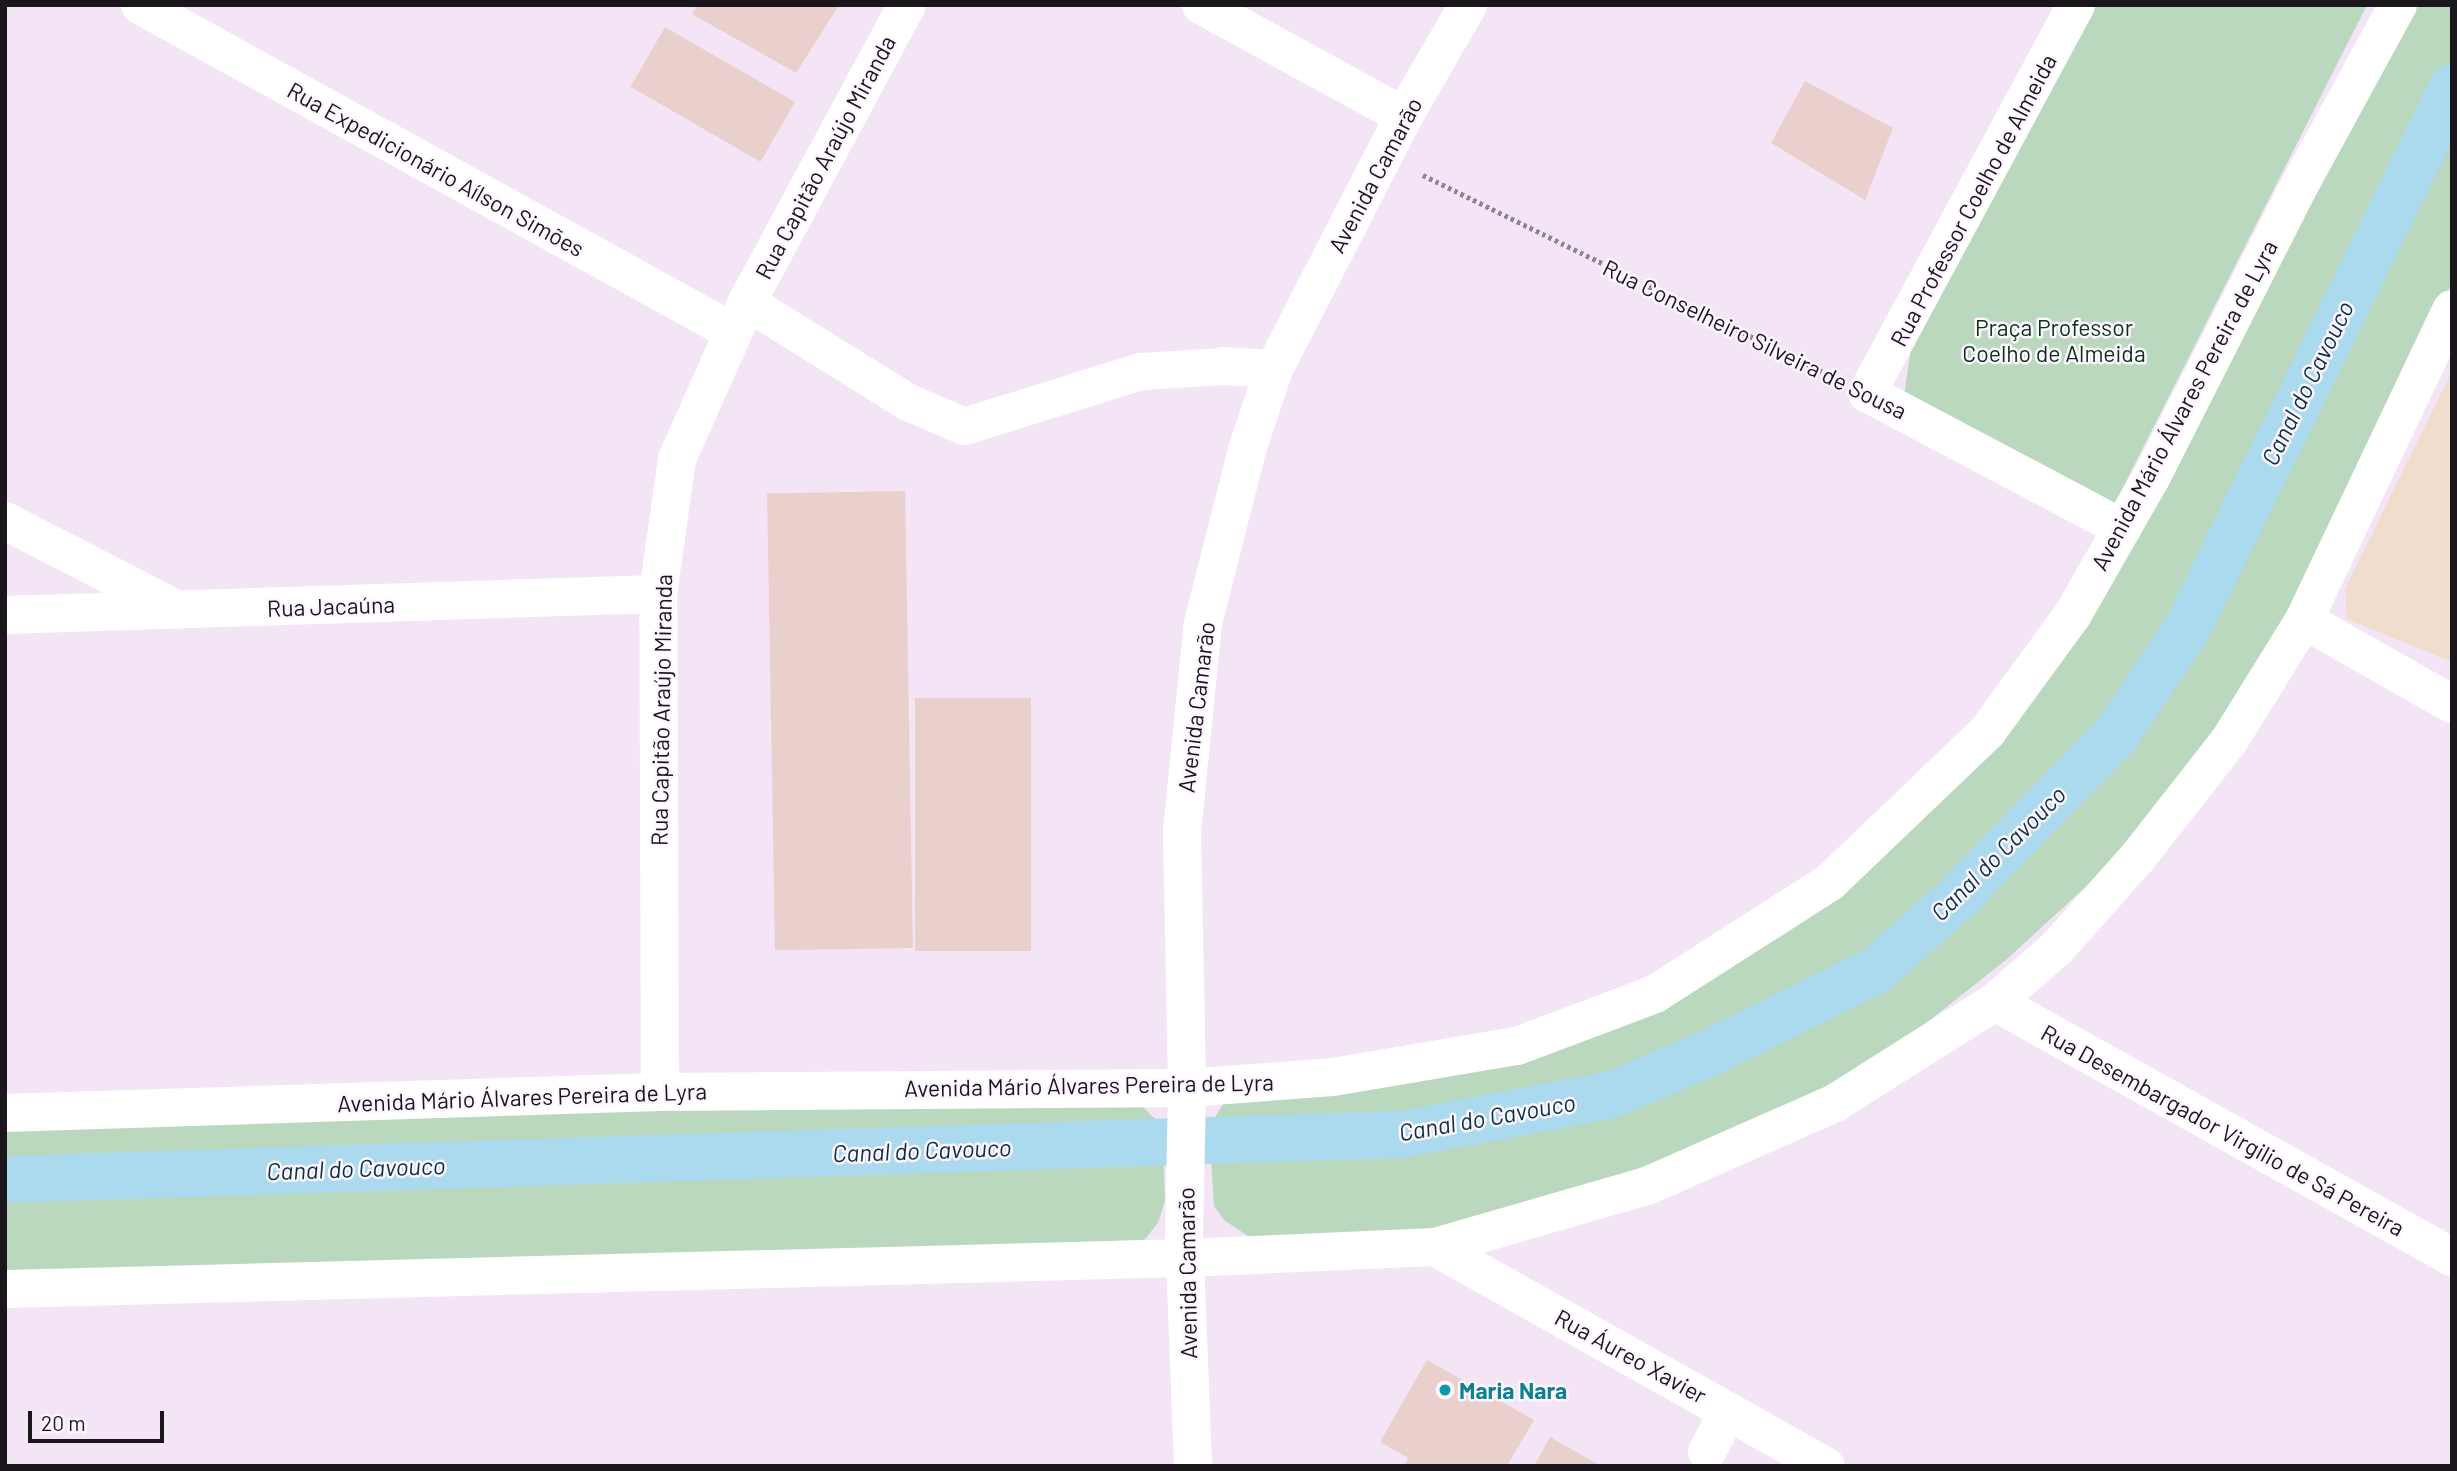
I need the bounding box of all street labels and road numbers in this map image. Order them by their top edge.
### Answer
street label: Rua Capitão Araújo Miranda [749,30,901,284]
street label: Rua Professor Coelho de Almeida [1884,49,2062,351]
street label: Rua Expedicionário Aílson Simões [283,76,589,262]
street label: Avenida Camarão [1322,93,1428,257]
street label: Avenida Mário Álvares Pereira de Lyra [2085,235,2283,575]
street label: Rua Conselheiro Silveira de Sousa [1599,253,1911,425]
street label: Rua Capitão Araújo Miranda [645,574,677,846]
street label: Rua Jacaúna [267,590,395,622]
street label: Avenida Camarão [1172,620,1220,794]
street label: Rua Desembargador Virgilio de Sá Pereira [2037,1018,2409,1242]
street label: Avenida Mário Álvares Pereira de Lyra [904,1068,1274,1102]
street label: Avenida Mário Álvares Pereira de Lyra [337,1077,707,1117]
street label: Avenida Camarão [1172,1187,1202,1359]
street label: Rua Áureo Xavier [1550,1303,1712,1409]

